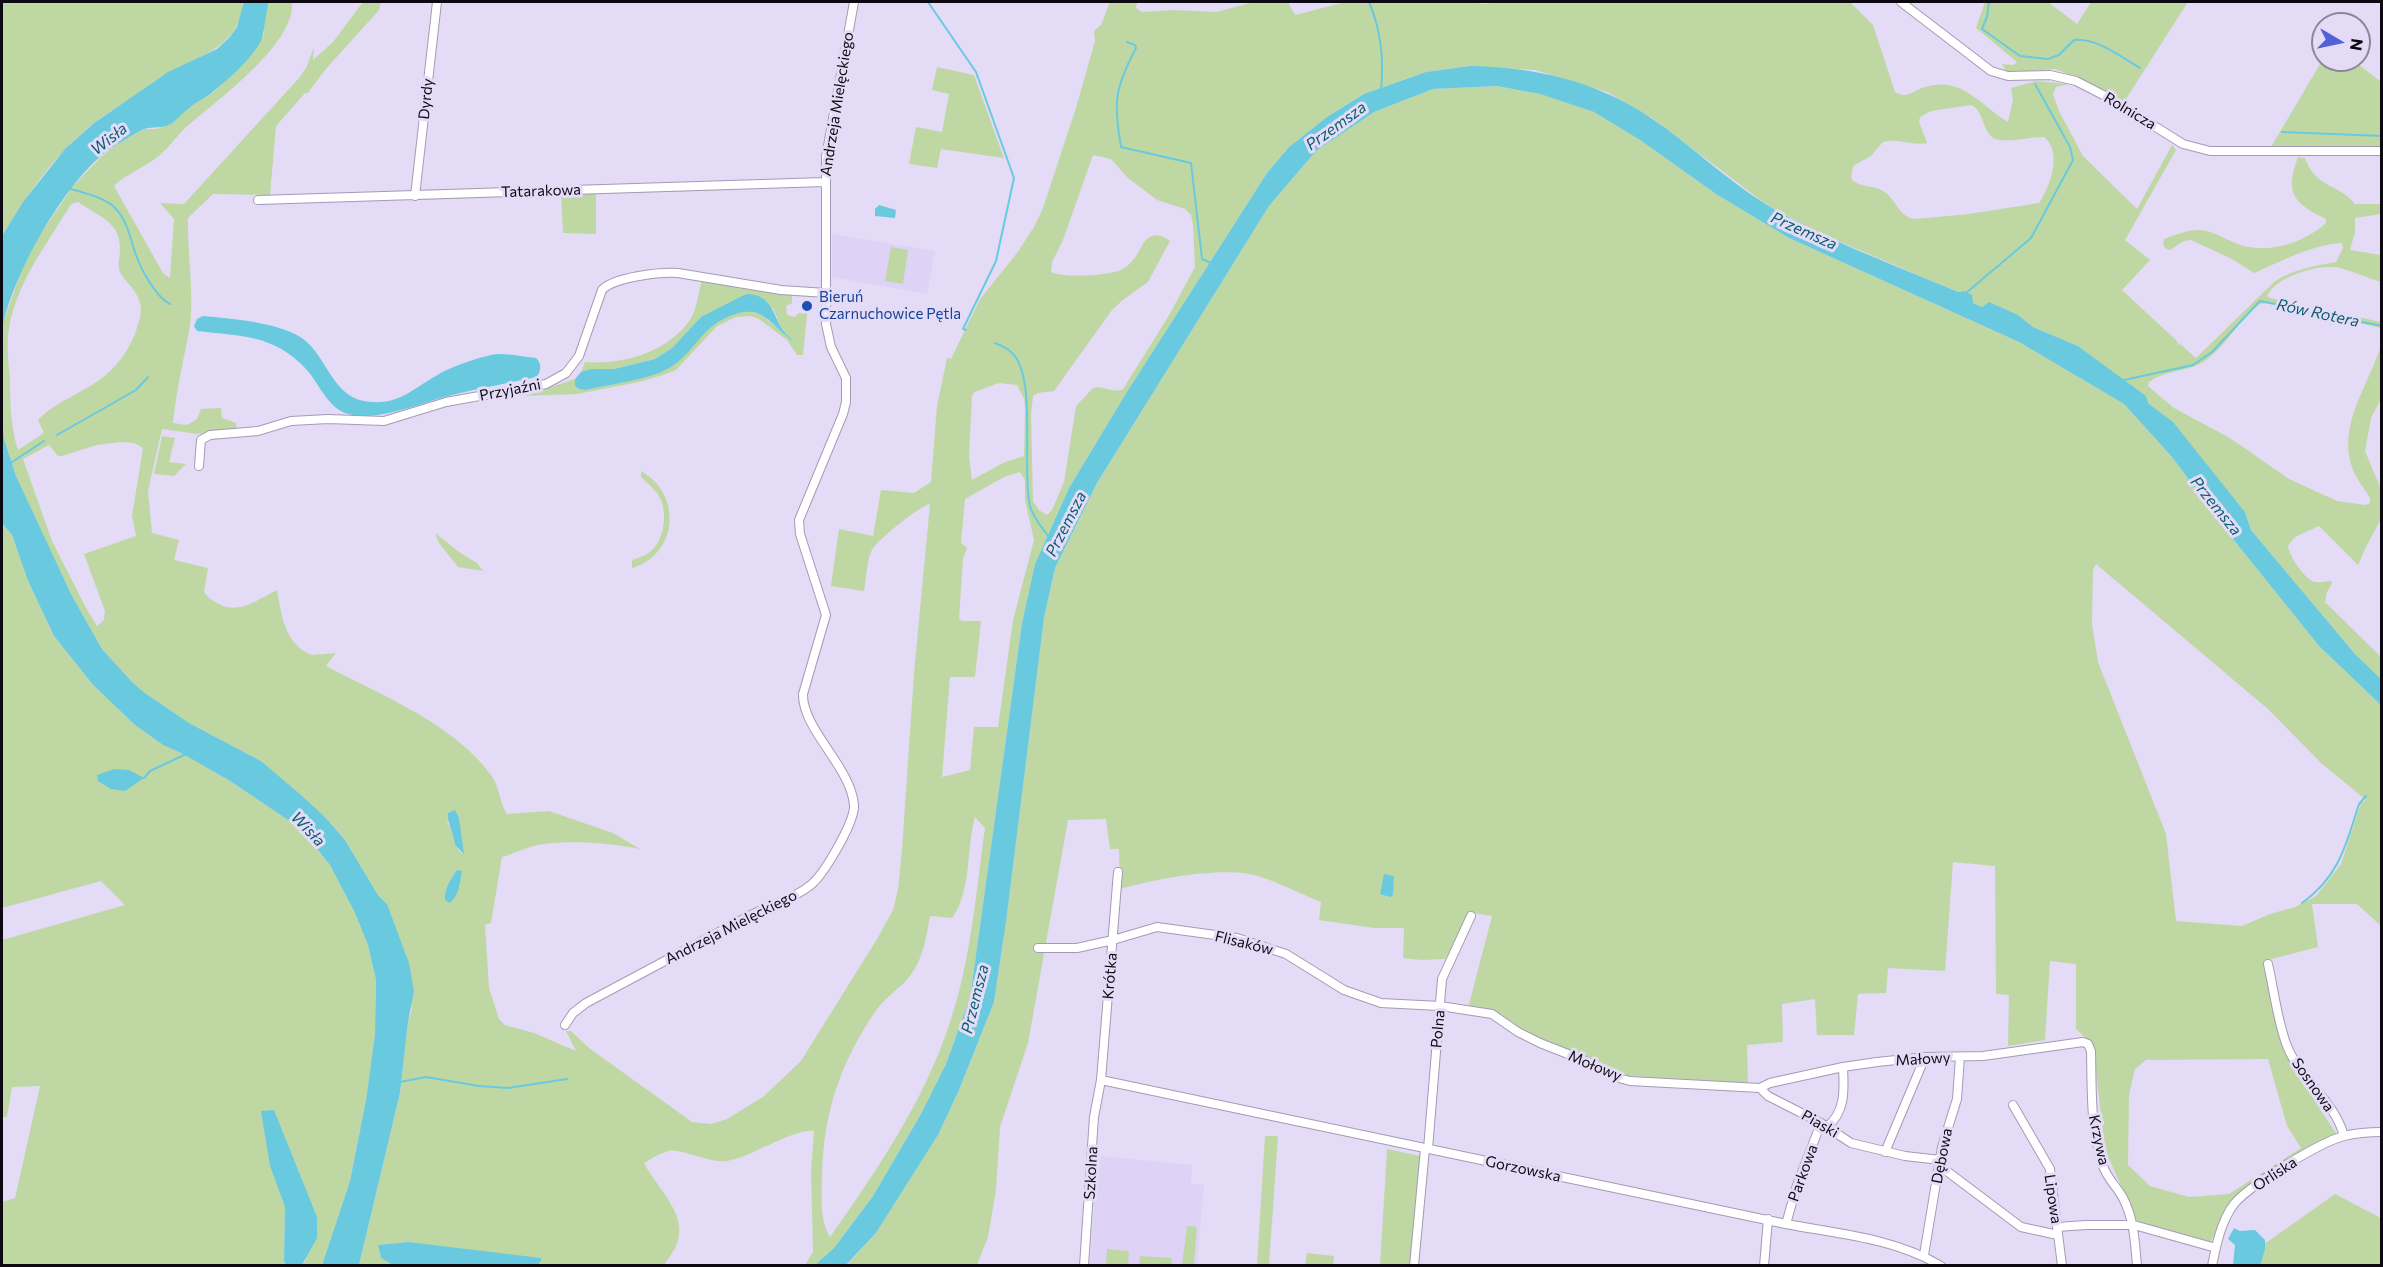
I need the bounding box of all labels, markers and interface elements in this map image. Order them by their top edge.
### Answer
north arrow [2311,12,2371,72]
street label: Andrzeja Mielęckiego [817,31,857,177]
text: N [2347,37,2368,52]
street label: Dyrdy [415,78,437,120]
street label: Rolnicza [2101,88,2159,134]
water label: Przemsza [1302,98,1370,154]
water label: Wisła [87,119,131,159]
street label: Tatarakowa [501,181,581,201]
water label: Przemsza [1768,208,1840,254]
place label: Bieruń Czarnuchowice Pętla [819,288,961,323]
water label: Rów Rotera [2275,295,2361,331]
marker: Bieruń Czarnuchowice Pętla [800,299,814,313]
street label: Przyjaźni [478,375,542,405]
water label: Przemsza [2186,473,2246,539]
water label: Przemsza [1041,488,1091,560]
water label: Wisła [287,808,329,850]
street label: Andrzeja Mielęckiego [662,886,800,968]
street label: Flisaków [1213,927,1275,959]
street label: Krótka [1099,952,1121,1000]
water label: Przemsza [957,963,993,1035]
street label: Polna [1427,1009,1449,1049]
street label: Mołowy [1566,1047,1624,1085]
street label: Małowy [1895,1049,1951,1069]
street label: Sosnowa [2288,1055,2338,1115]
street label: Piaski [1798,1106,1842,1142]
street label: Krzywa [2085,1113,2113,1167]
street label: Dębowa [1928,1127,1956,1185]
street label: Parkowa [1784,1142,1822,1204]
street label: Szkolna [1081,1146,1101,1200]
street label: Gorzowska [1484,1152,1562,1186]
street label: Orliska [2250,1153,2300,1195]
street label: Lipowa [2041,1173,2065,1225]

